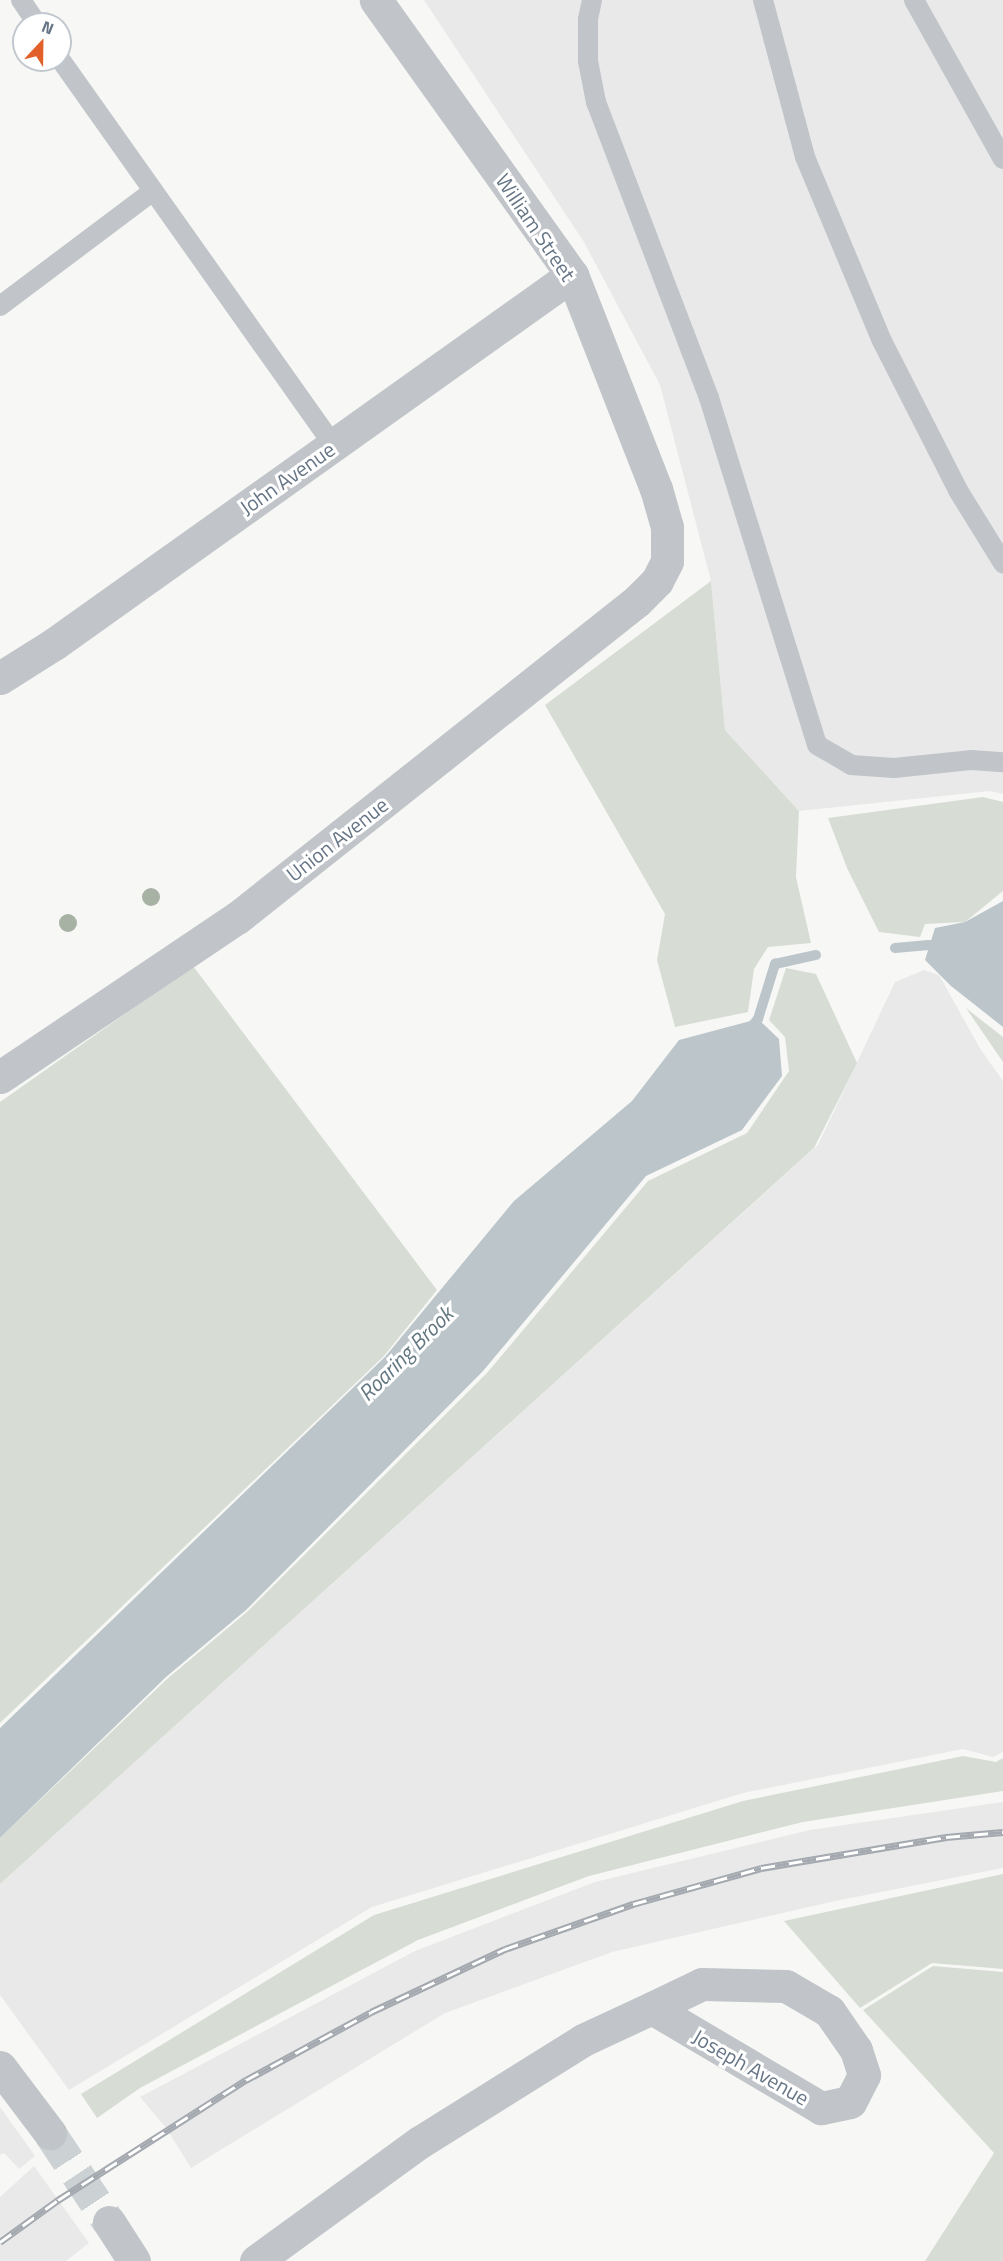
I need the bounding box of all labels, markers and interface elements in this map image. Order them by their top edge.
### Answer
north arrow [12,12,72,72]
text: N [38,14,58,40]
street label: William Street [491,168,581,286]
street label: John Avenue [235,436,339,520]
street label: Union Avenue [281,791,393,887]
water label: Roaring Brook [353,1301,459,1407]
street label: Joseph Avenue [688,2024,814,2110]

